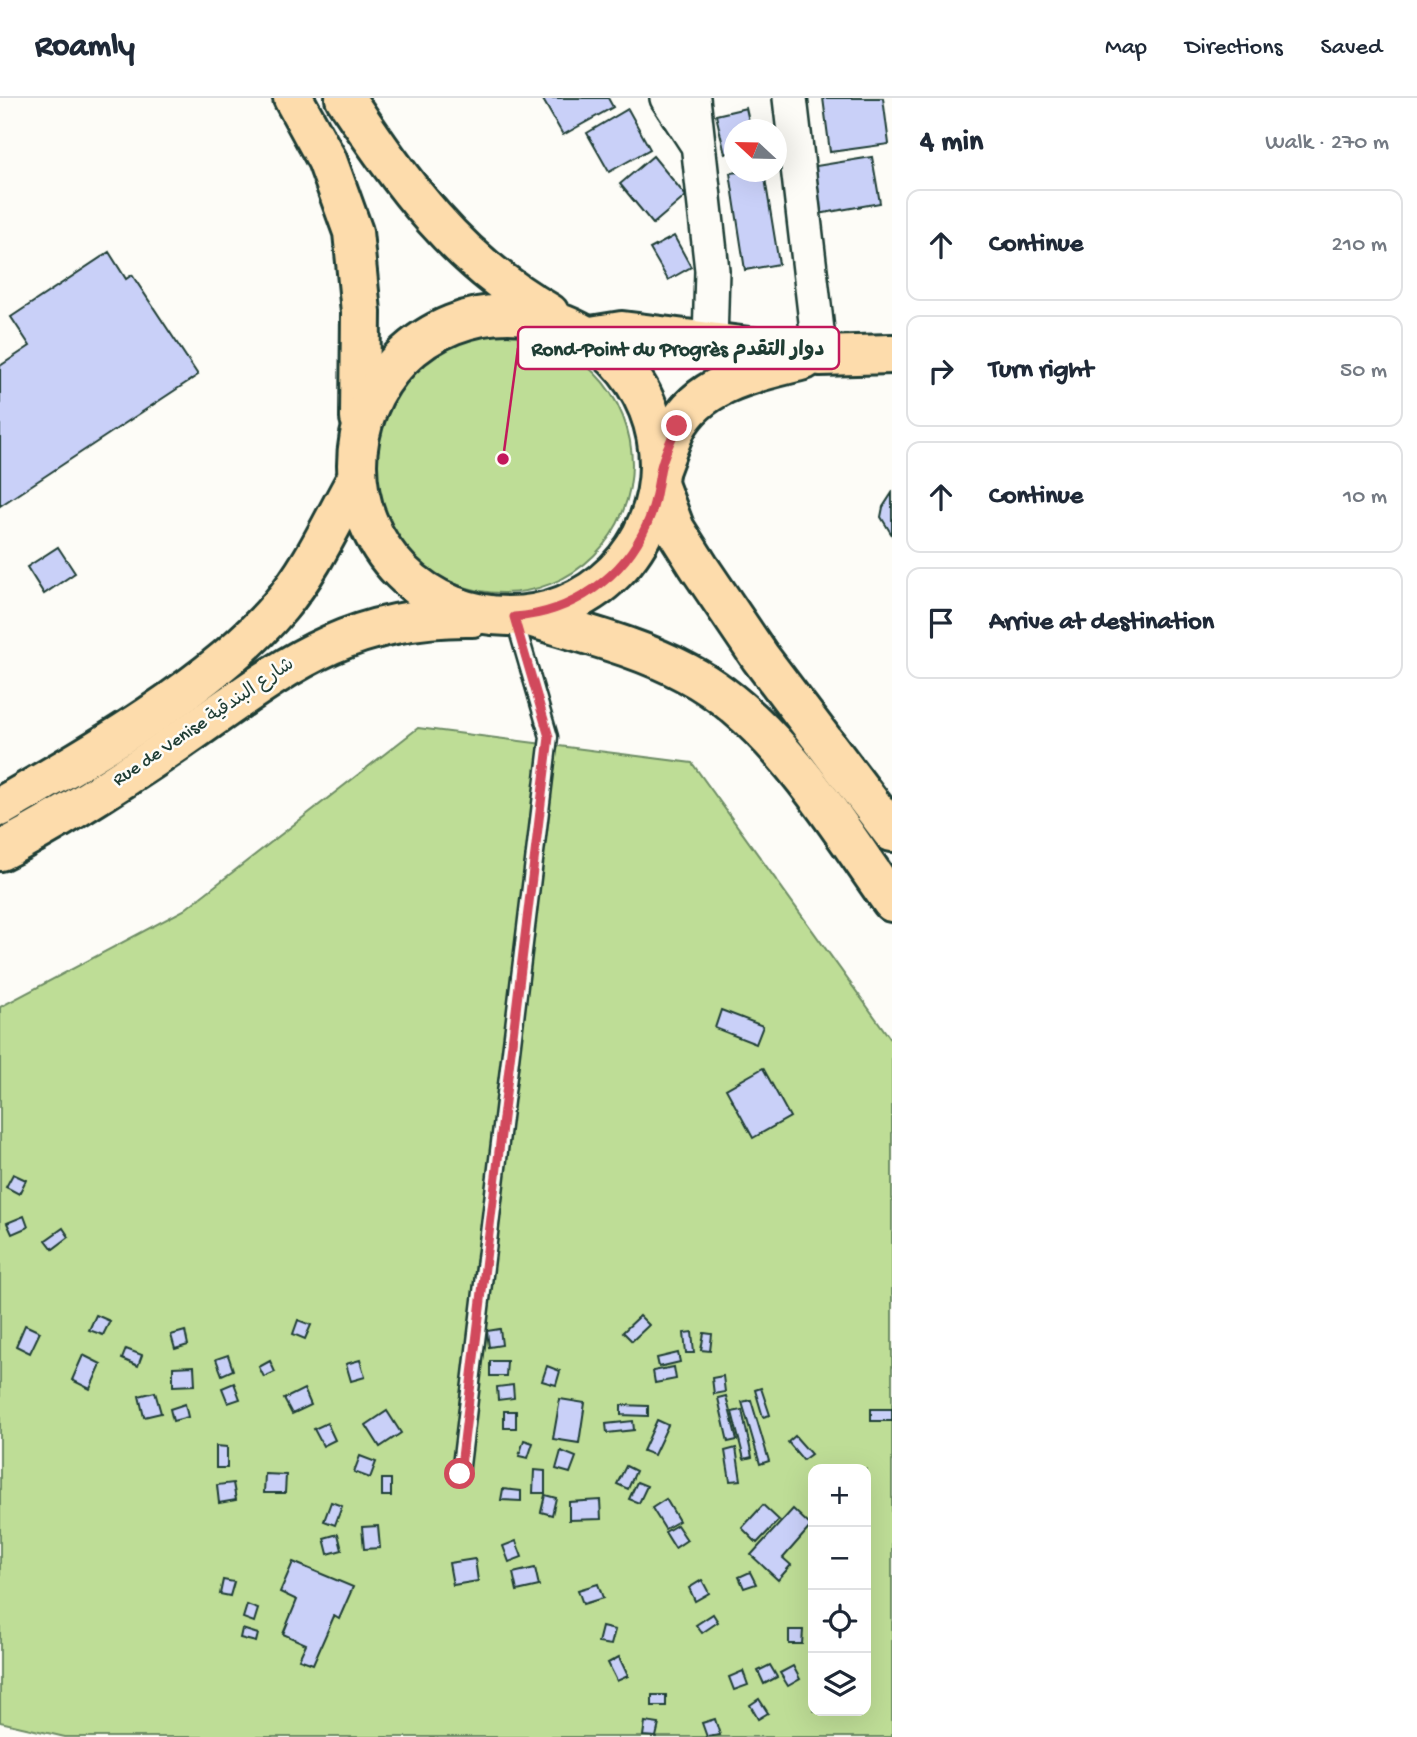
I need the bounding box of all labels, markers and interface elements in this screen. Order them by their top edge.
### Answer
text: Roamly [35,29,135,67]
text: Map [1105,34,1147,63]
text: Directions [1185,34,1283,63]
text: Saved [1321,34,1382,63]
north arrow [724,119,787,182]
text: 4 min [920,126,983,161]
text: Walk · 270 m [1265,130,1389,157]
icon: ahead [922,226,960,264]
text: Continue [989,230,1083,261]
text: 210 m [1332,232,1387,259]
callout: Rond-Point du Progrès دوار التقدم [518,327,839,369]
text: Rond-Point du Progrès دوار التقدم [530,339,825,364]
icon: right [922,352,960,390]
text: Turn right [989,356,1093,387]
text: 50 m [1340,358,1387,385]
route end [661,410,692,441]
icon: ahead [922,478,960,516]
text: Continue [989,482,1083,513]
text: 10 m [1343,484,1387,511]
icon: arrive [922,604,960,642]
text: Arrive at destination [989,608,1214,639]
street label: Rue de Venise شارع البندقية [109,654,299,792]
route start [444,1458,475,1489]
map controls [808,1464,871,1716]
button: + [808,1464,871,1527]
button: − [808,1527,871,1590]
button: locate [808,1590,871,1653]
button: layers [808,1653,871,1716]

